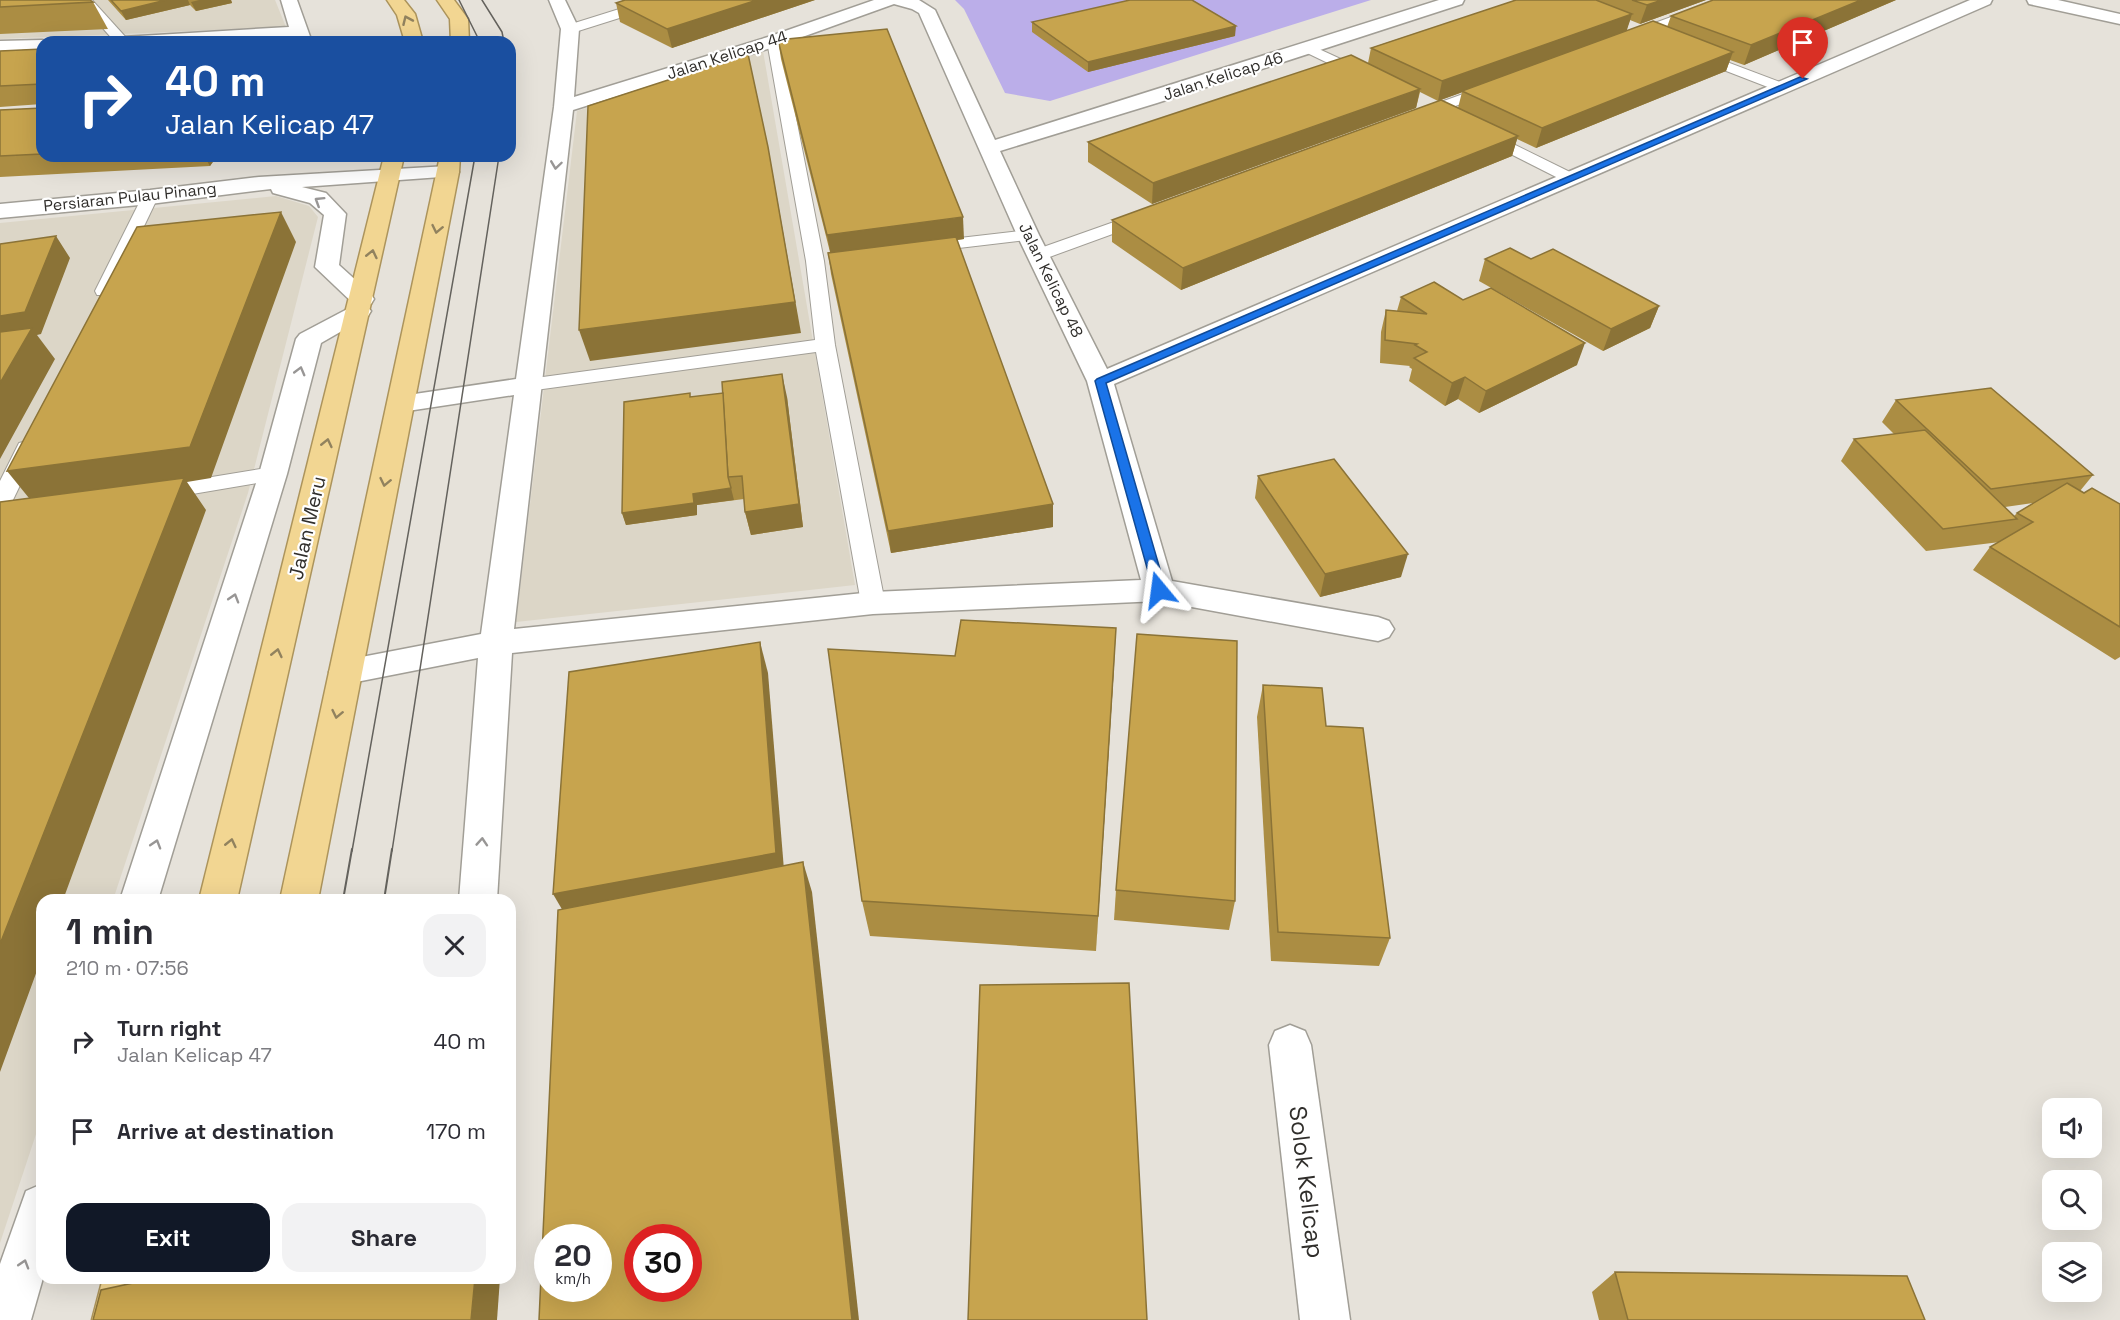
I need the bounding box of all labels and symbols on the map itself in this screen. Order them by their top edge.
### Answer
one-way arrow [403,15,415,26]
pin [1777,17,1828,79]
street label: Jalan Kelicap 44 [664,26,790,84]
street label: Jalan Kelicap 46 [1160,47,1286,105]
one-way arrow [550,161,562,170]
street label: Persiaran Pulau Pinang [42,177,218,217]
one-way arrow [314,197,325,208]
street label: Jalan Kelicap 48 [1014,219,1088,341]
one-way arrow [431,224,444,234]
one-way arrow [365,249,378,259]
one-way arrow [293,366,306,376]
one-way arrow [320,439,333,449]
street label: Jalan Meru [282,474,332,582]
one-way arrow [379,477,392,487]
position arrow [1127,558,1191,622]
one-way arrow [227,593,239,604]
one-way arrow [269,649,282,659]
one-way arrow [331,709,344,719]
one-way arrow [475,837,488,846]
one-way arrow [224,838,237,848]
one-way arrow [149,839,162,850]
street label: Solok Kelicap [1282,1104,1332,1260]
speed limit sign: 30 [624,1224,702,1302]
one-way arrow [17,1259,29,1270]

